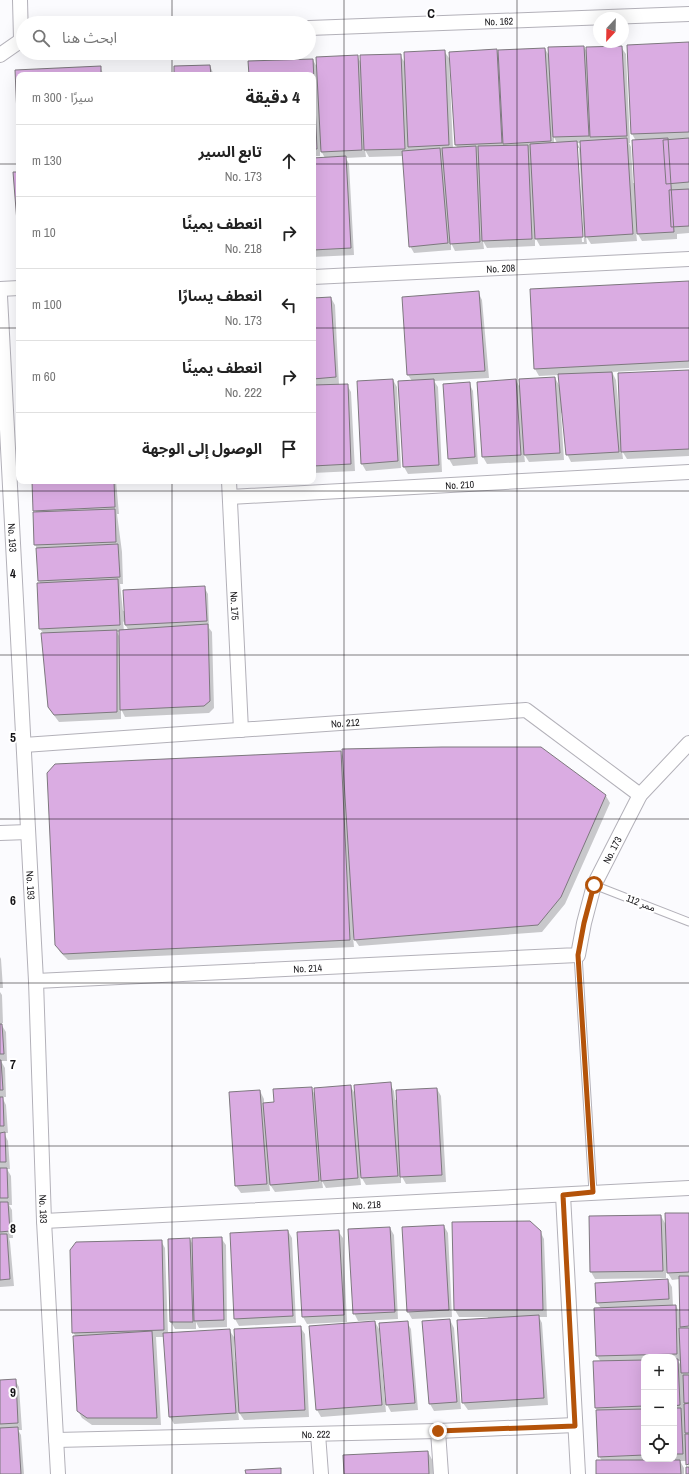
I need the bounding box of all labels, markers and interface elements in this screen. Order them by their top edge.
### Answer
text: C [427,5,435,22]
north arrow [593,12,629,48]
street label: No. 162 [484,14,514,28]
search box [16,16,316,60]
icon: search [30,27,52,49]
text: ابحث هنا [62,27,117,48]
text: 4 دقيقة [246,85,300,108]
text: سيرًا · 300 m [32,89,94,106]
text: تابع السير [198,141,262,162]
icon: ahead [278,150,300,172]
text: 130 m [32,152,62,169]
text: No. 173 [225,168,262,185]
text: انعطف يمينًا [182,213,262,234]
icon: right [278,222,300,244]
text: 10 m [32,224,56,241]
text: No. 218 [225,240,262,257]
street label: No. 208 [486,261,516,275]
text: انعطف يسارًا [178,285,262,306]
icon: left [278,294,300,316]
text: 100 m [32,296,62,313]
text: No. 173 [225,312,262,329]
text: انعطف يمينًا [182,357,262,378]
icon: right [278,366,300,388]
text: 60 m [32,368,56,385]
text: No. 222 [225,384,262,401]
text: الوصول إلى الوجهة [142,438,262,459]
icon: arrive [278,438,300,460]
street label: No. 210 [445,477,475,492]
street label: No. 193 [5,523,20,553]
text: 4 [10,565,16,582]
street label: No. 175 [228,591,242,621]
street label: No. 212 [330,715,360,730]
text: 5 [10,729,16,746]
street label: No. 173 [600,834,625,866]
street label: No. 193 [24,870,38,900]
route start [585,876,603,894]
street label: ممر 112 [624,891,658,915]
text: 6 [10,892,16,909]
street label: No. 214 [293,961,323,975]
text: 7 [10,1056,16,1073]
street label: No. 193 [37,1194,51,1224]
street label: No. 218 [352,1197,382,1212]
text: 8 [10,1220,16,1237]
map controls [641,1354,677,1462]
button: + [641,1354,677,1390]
text: 9 [10,1384,16,1401]
button: − [641,1390,677,1426]
route end [429,1422,447,1440]
button: locate [641,1426,677,1462]
street label: No. 222 [301,1427,331,1441]

